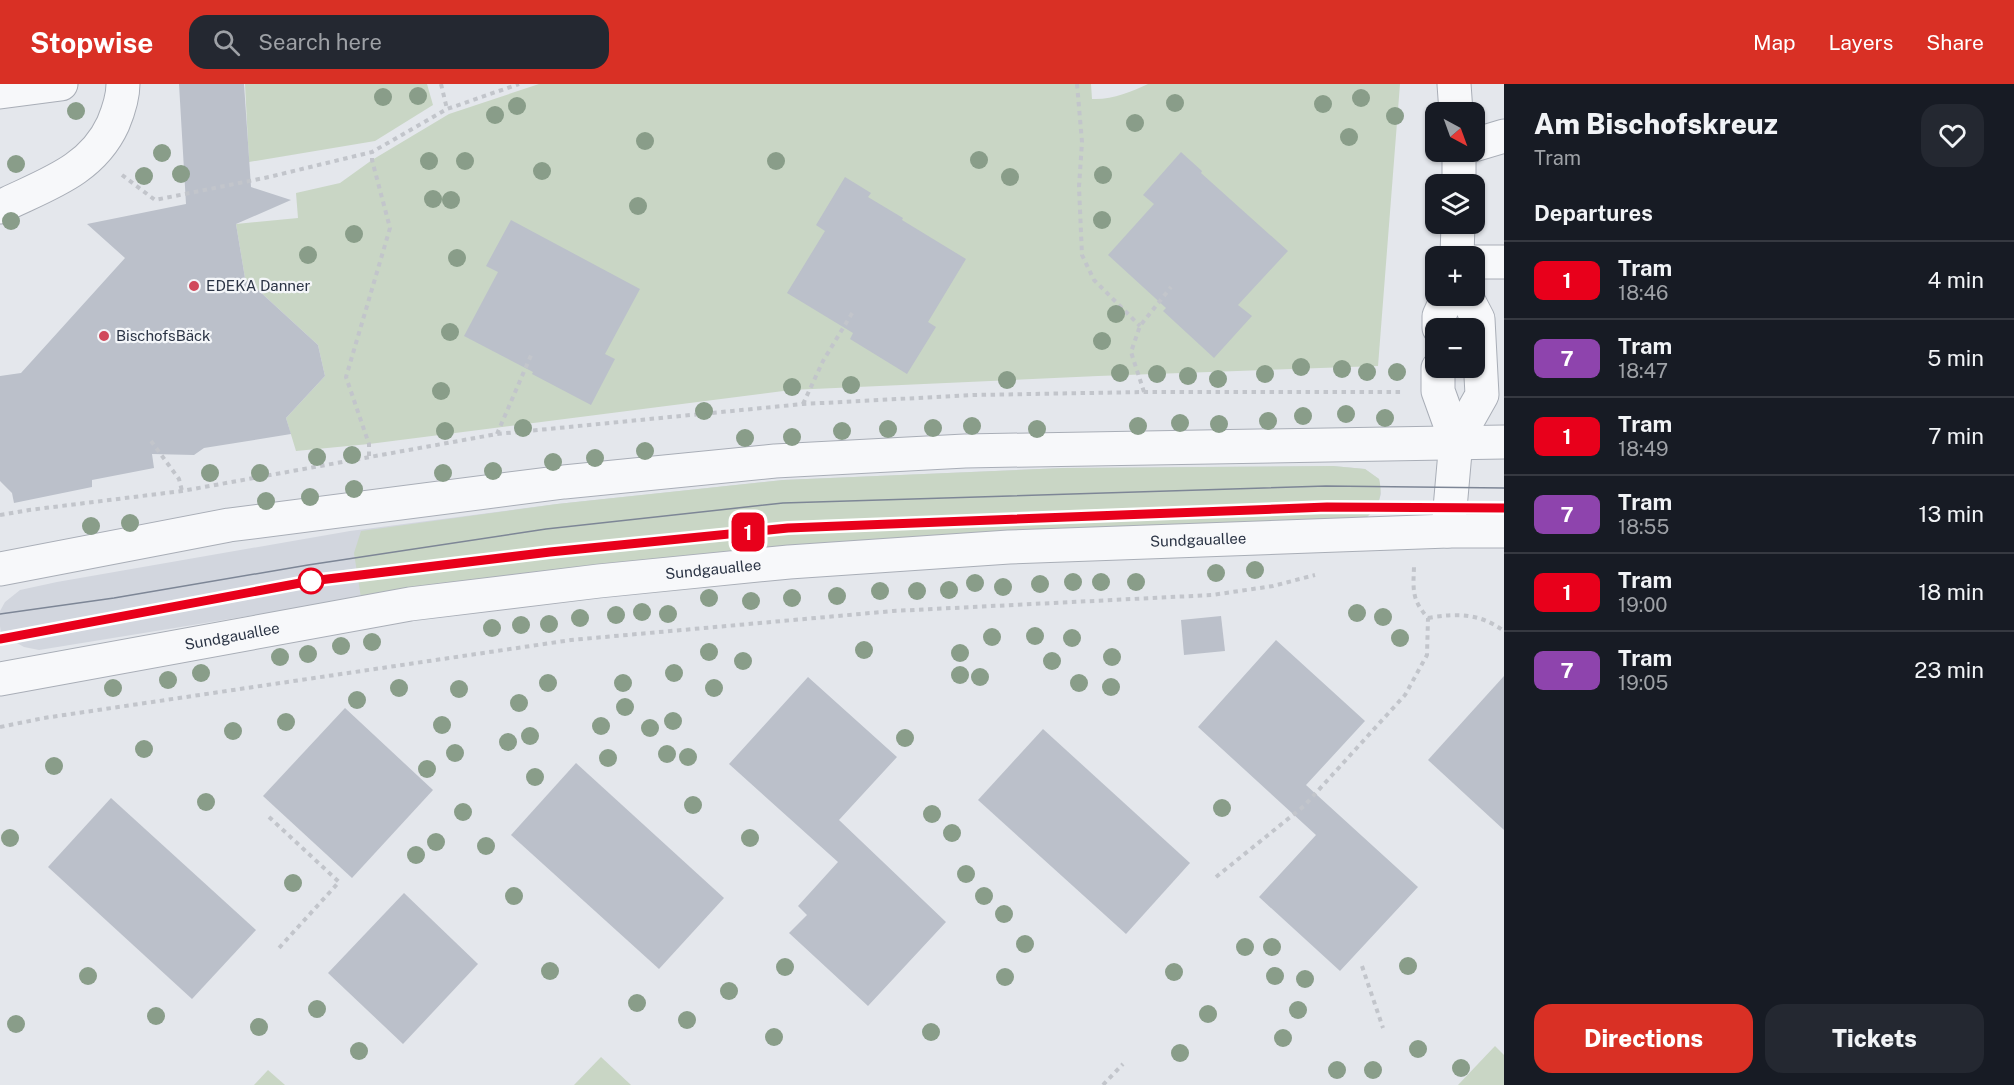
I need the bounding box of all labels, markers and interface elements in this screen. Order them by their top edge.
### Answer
search box [189,15,609,69]
text: Stopwise [30,26,153,59]
icon: search [210,26,243,59]
text: Search here [258,29,382,55]
text: Map [1753,30,1796,55]
text: Layers [1829,30,1893,55]
text: Share [1926,30,1984,55]
north arrow [1425,102,1485,162]
map controls [1425,102,1485,378]
button: heart [1921,104,1984,167]
text: Am Bischofskreuz [1534,107,1778,140]
text: Tram [1534,146,1581,170]
button: layers [1425,174,1485,234]
text: Departures [1534,200,1653,226]
button: + [1425,246,1485,306]
text: Tram [1618,255,1672,281]
text: 4 min [1928,267,1984,293]
text: 1 [1563,268,1572,293]
place label: EDEKA Danner [206,277,310,294]
marker: EDEKA Danner [187,279,201,293]
text: 18:46 [1618,281,1669,305]
button: − [1425,318,1485,378]
place label: BischofsBäck [116,327,211,344]
marker: BischofsBäck [97,329,111,343]
text: Tram [1618,333,1672,359]
text: 5 min [1927,345,1984,371]
text: 7 [1560,346,1574,371]
text: 18:47 [1618,359,1668,383]
text: Tram [1618,411,1672,437]
text: 7 min [1928,423,1984,449]
text: 1 [1563,424,1572,449]
text: 18:49 [1618,437,1669,461]
text: Tram [1618,489,1672,515]
text: 13 min [1919,501,1984,527]
text: 7 [1560,502,1574,527]
line badge: 1 [728,512,768,552]
text: 18:55 [1618,515,1669,539]
text: 1 [744,520,753,545]
street label: Sundgauallee [1150,529,1247,550]
street label: Sundgauallee [664,556,762,582]
text: Tram [1618,567,1672,593]
unlabelled marker [298,568,324,594]
text: 18 min [1918,579,1984,605]
text: 1 [1563,580,1572,605]
text: 19:00 [1618,593,1668,617]
street label: Sundgauallee [183,619,281,653]
text: Tram [1618,645,1672,671]
text: 23 min [1914,657,1984,683]
text: 7 [1560,658,1574,683]
text: 19:05 [1618,671,1668,695]
button: Directions [1534,1004,1753,1073]
button: Tickets [1765,1004,1984,1073]

